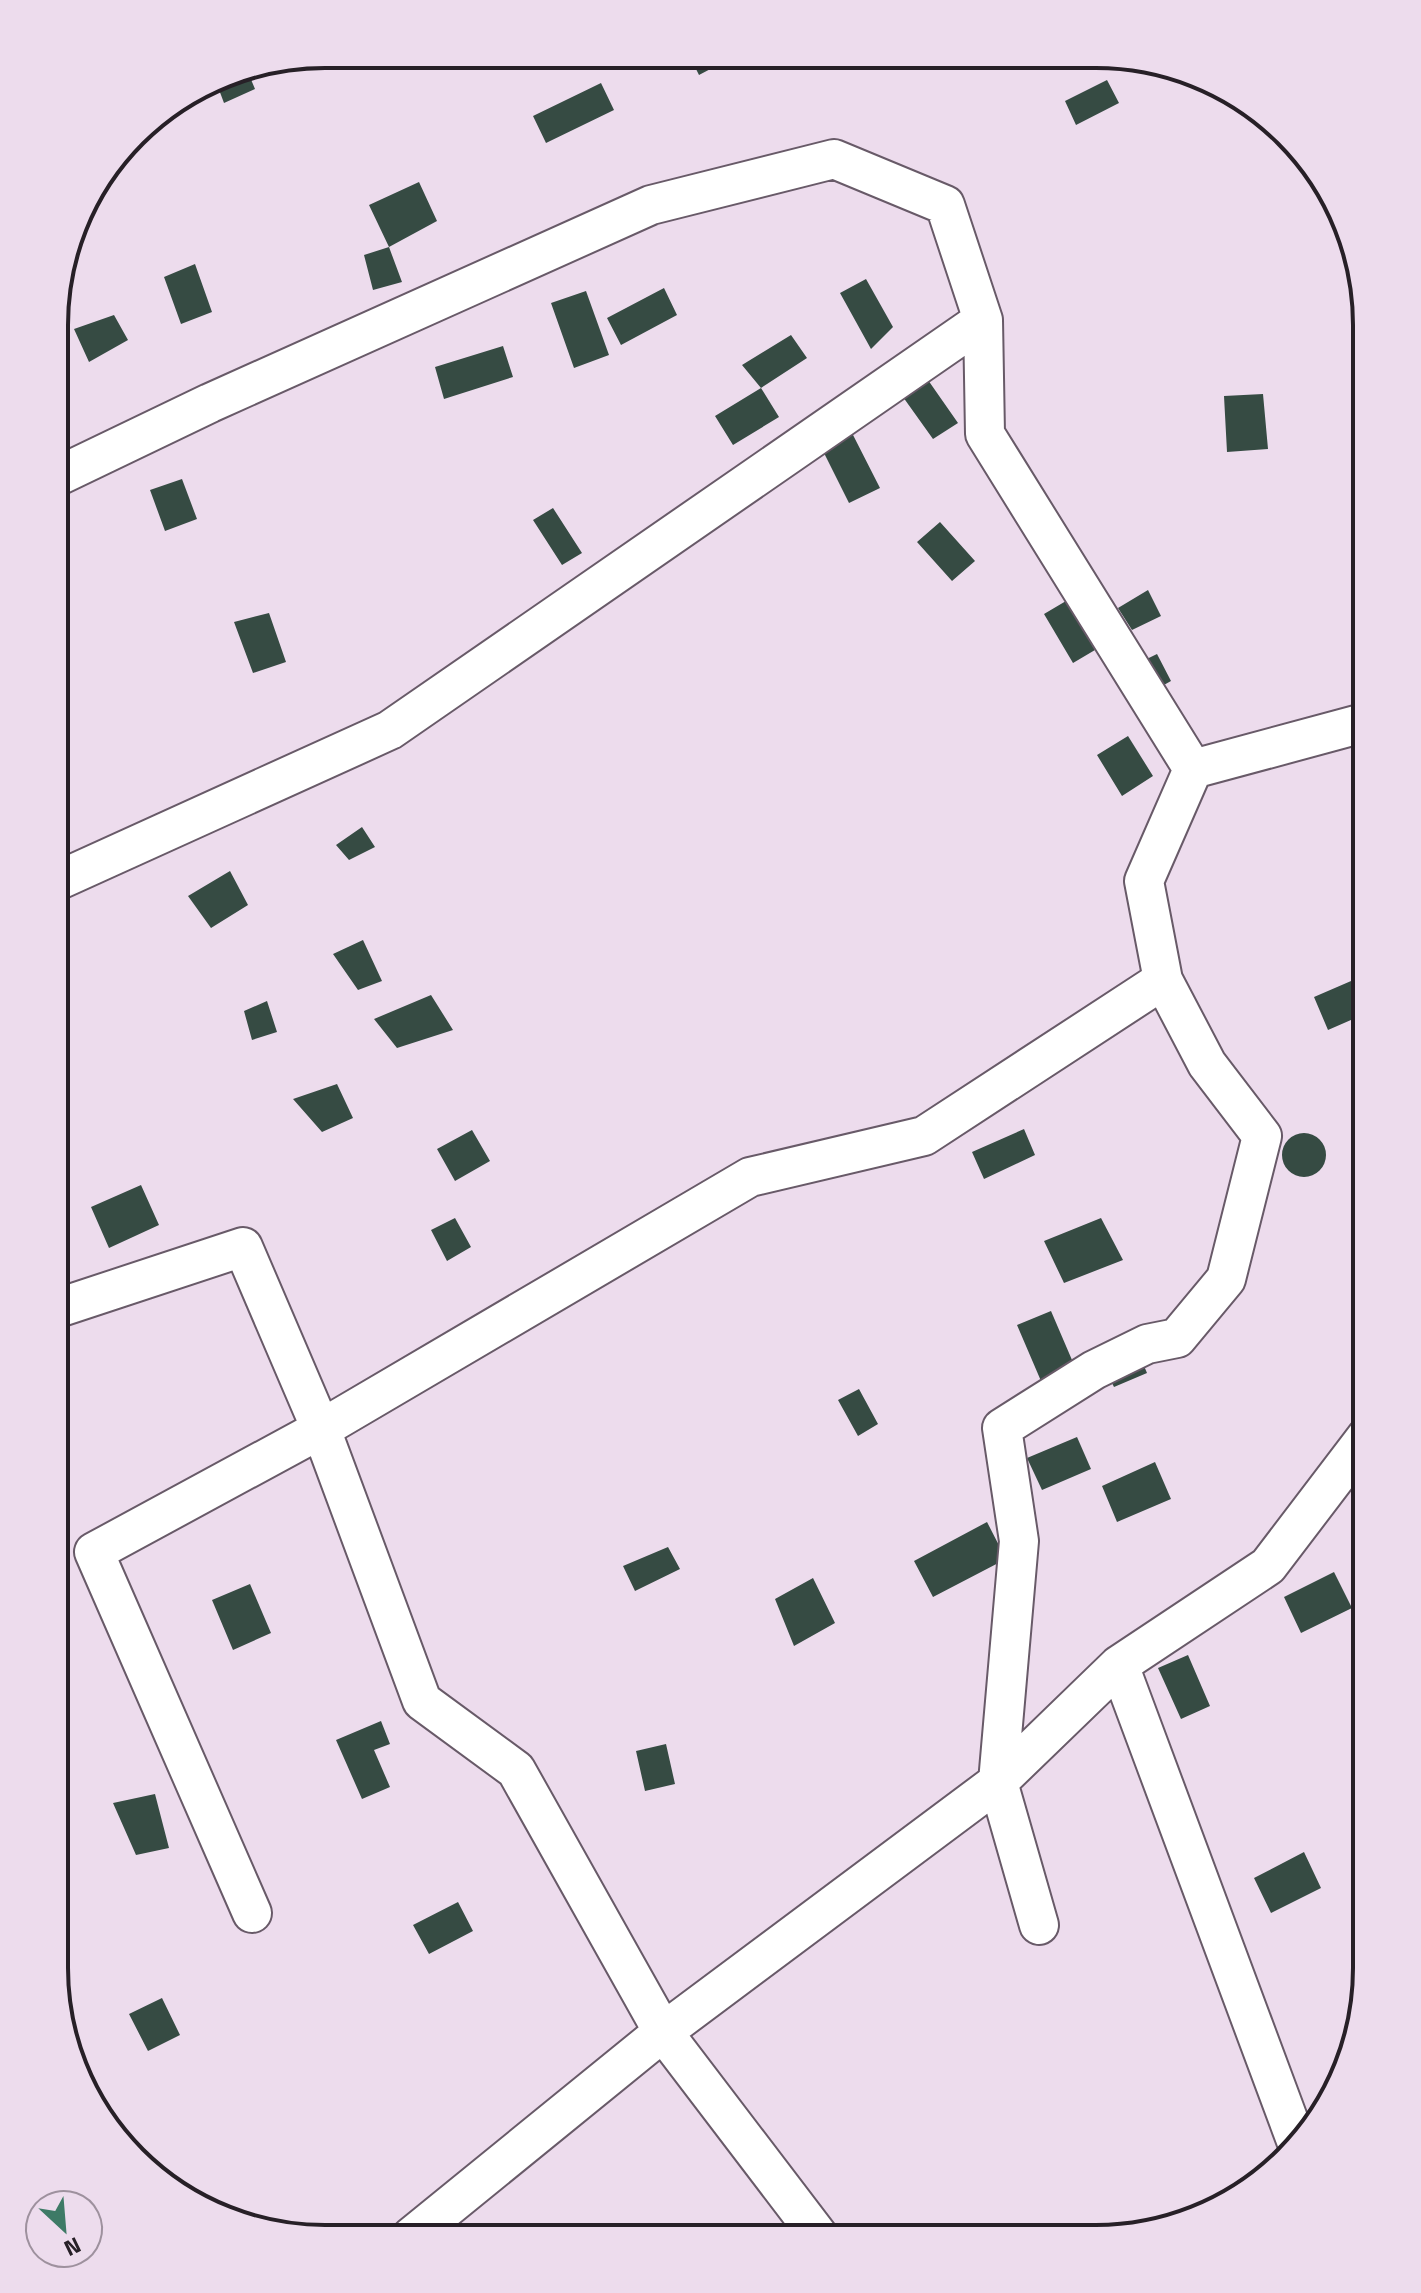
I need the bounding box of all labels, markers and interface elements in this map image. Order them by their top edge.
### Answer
north arrow [24,2189,104,2269]
text: N [58,2228,87,2266]

